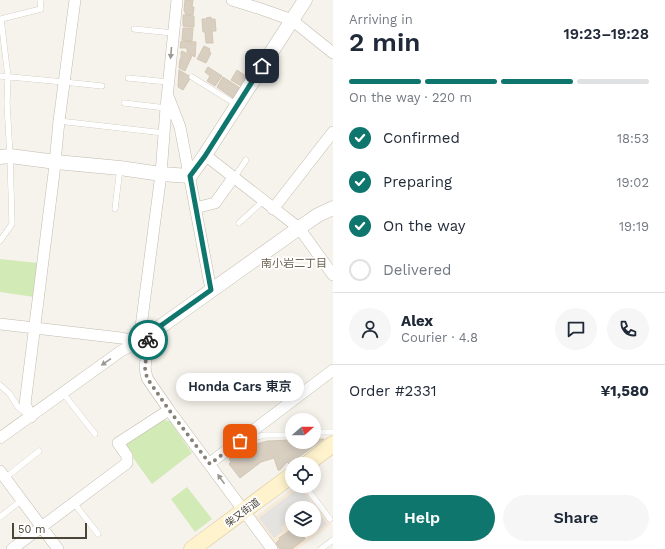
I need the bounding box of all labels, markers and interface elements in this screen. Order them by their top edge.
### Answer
text: Arriving in [349,12,413,27]
text: 19:23–19:28 [563,25,649,43]
text: 2 min [349,27,420,57]
one-way arrow [168,47,175,59]
pin [245,49,279,83]
icon: home [251,55,273,77]
text: On the way · 220 m [349,90,472,105]
icon: check [349,127,371,149]
text: Confirmed [383,129,460,147]
text: 18:53 [617,131,649,146]
icon: check [349,171,371,193]
text: Preparing [383,173,452,191]
text: 19:02 [616,175,649,190]
icon: check [349,215,371,237]
text: On the way [383,217,465,235]
text: 19:19 [619,219,649,234]
district label: 南小岩二丁目 [261,257,327,270]
text: Delivered [383,261,451,279]
button: person [349,308,391,350]
button: chat [555,308,597,350]
button: phone [607,308,649,350]
text: Alex [401,312,433,330]
courier [128,320,168,360]
icon: bike [137,329,159,351]
text: Courier · 4.8 [401,330,478,345]
one-way arrow [100,358,111,366]
callout: Honda Cars 東京 [176,373,304,401]
text: Honda Cars 東京 [188,379,292,394]
text: Order #2331 [349,382,437,400]
text: ¥1,580 [600,382,649,400]
north arrow [285,413,321,449]
map controls [285,413,321,537]
pin [223,424,257,458]
icon: bag [229,430,251,452]
button: locate [285,457,321,493]
one-way arrow [217,474,225,484]
button: Help [349,495,495,541]
button: Share [503,495,649,541]
street label: 柴又街道 [223,496,262,529]
button: layers [285,501,321,537]
scale bar [12,521,87,540]
text: 50 m [18,523,45,536]

